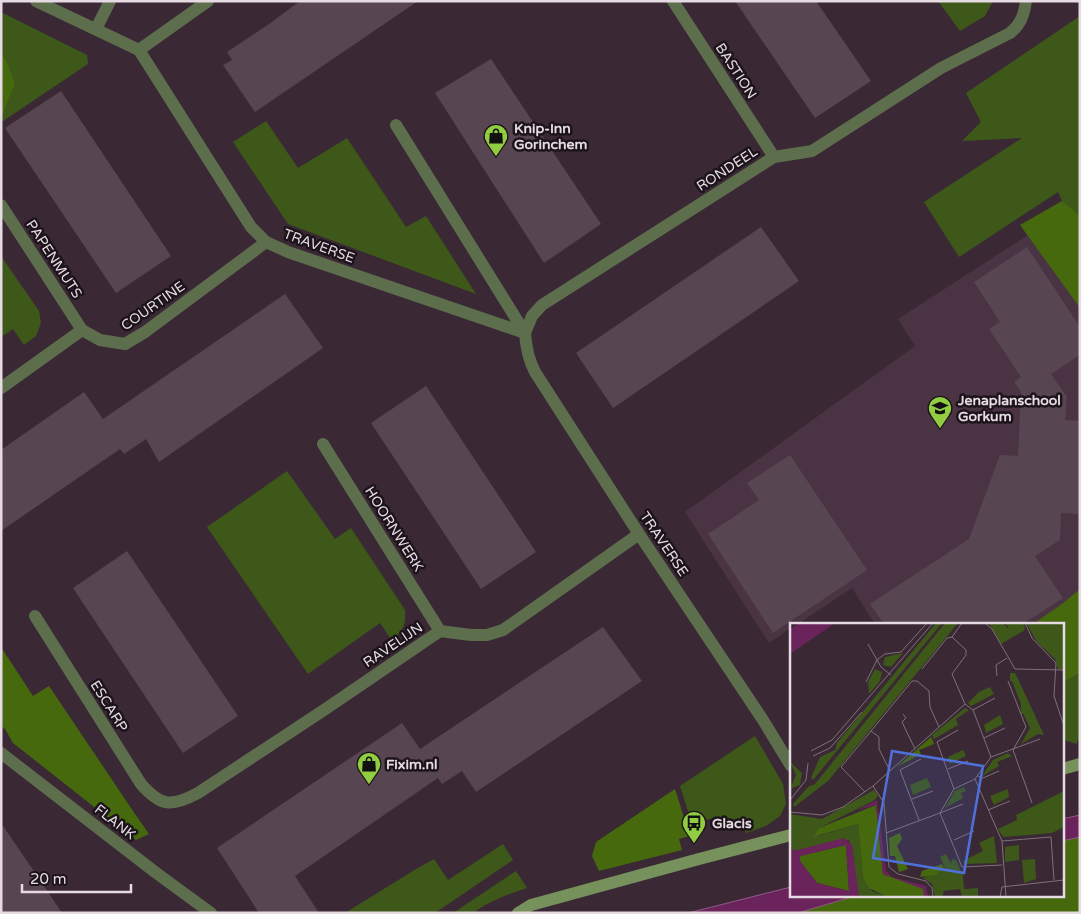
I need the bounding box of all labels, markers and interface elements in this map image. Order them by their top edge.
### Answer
street label: BASTION [712,40,760,102]
place label: Knip-Inn Gorinchem [514,120,587,153]
shop icon: Knip-Inn Gorinchem [483,123,509,157]
street label: RONDEEL [693,143,761,195]
street label: PAPENMUTS [22,217,86,302]
street label: TRAVERSE [281,225,357,267]
street label: COURTINE [118,278,188,334]
place label: Jenaplanschool Gorkum [957,392,1061,425]
school or university icon: Jenaplanschool Gorkum [927,395,953,429]
street label: HOORNWERK [361,483,427,575]
street label: TRAVERSE [636,508,692,580]
street label: RAVELIJN [360,619,426,671]
inset map [790,623,1064,896]
street label: ESCARP [87,677,131,735]
shop icon: Fixim.nl [356,751,382,785]
place label: Fixim.nl [386,756,437,773]
street label: FLANK [91,801,139,843]
bus stop icon: Glacis [681,810,707,844]
place label: Glacis [712,815,752,832]
scale bar [22,862,131,894]
text: 20 m [30,870,67,888]

